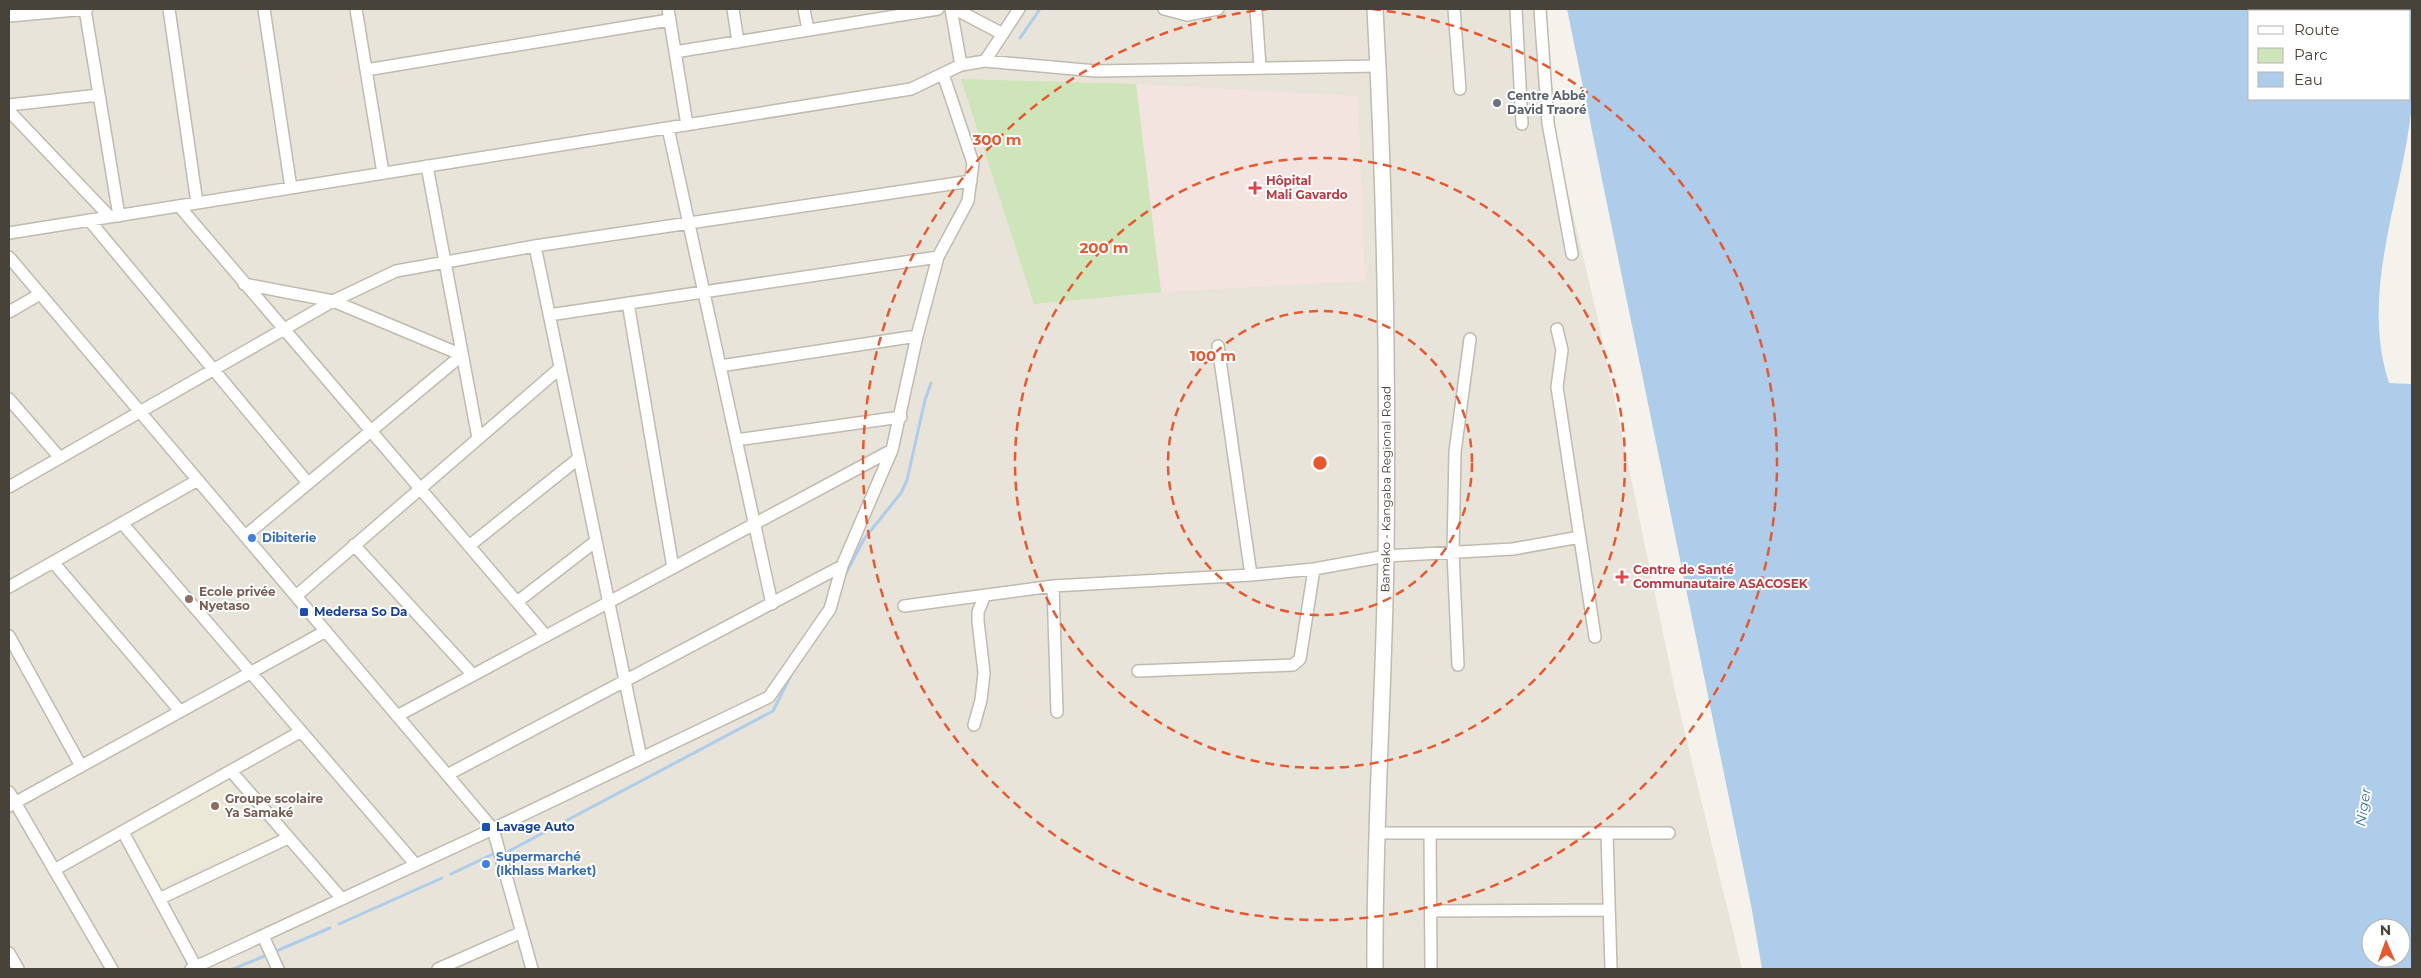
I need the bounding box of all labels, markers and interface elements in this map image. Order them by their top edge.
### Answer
legend [2248,10,2411,100]
text: Route [2294,20,2339,39]
text: Parc [2294,45,2328,64]
text: Eau [2294,70,2323,89]
place label: Centre Abbé David Traoré [1507,88,1587,117]
marker: Centre Abbé David Traoré [1491,97,1503,109]
text: 300 m [971,130,1022,149]
place label: Hôpital Mali Gavardo [1266,173,1348,202]
marker: Hôpital Mali Gavardo [1248,181,1262,195]
text: 200 m [1079,238,1129,257]
text: 100 m [1190,346,1236,365]
street label: Bamako - Kangaba Regional Road [1377,386,1394,593]
centre of rings [1311,454,1329,472]
place label: Dibiterie [262,530,317,545]
marker: Dibiterie [246,532,258,544]
place label: Centre de Santé Communautaire ASACOSEK [1633,562,1809,591]
marker: Centre de Santé Communautaire ASACOSEK [1615,570,1629,584]
place label: Ecole privée Nyetaso [199,584,276,613]
marker: Ecole privée Nyetaso [183,593,195,605]
place label: Medersa So Da [314,604,407,619]
marker: Medersa So Da [298,606,310,618]
water label: Niger [2351,786,2375,828]
place label: Groupe scolaire Ya Samaké [224,791,324,820]
marker: Groupe scolaire Ya Samaké [209,800,221,812]
place label: Lavage Auto [496,819,575,834]
marker: Lavage Auto [480,821,492,833]
place label: Supermarché (Ikhlass Market) [496,849,596,878]
marker: Supermarché (Ikhlass Market) [480,858,492,870]
north arrow [2361,918,2411,968]
text: N [2380,921,2392,939]

